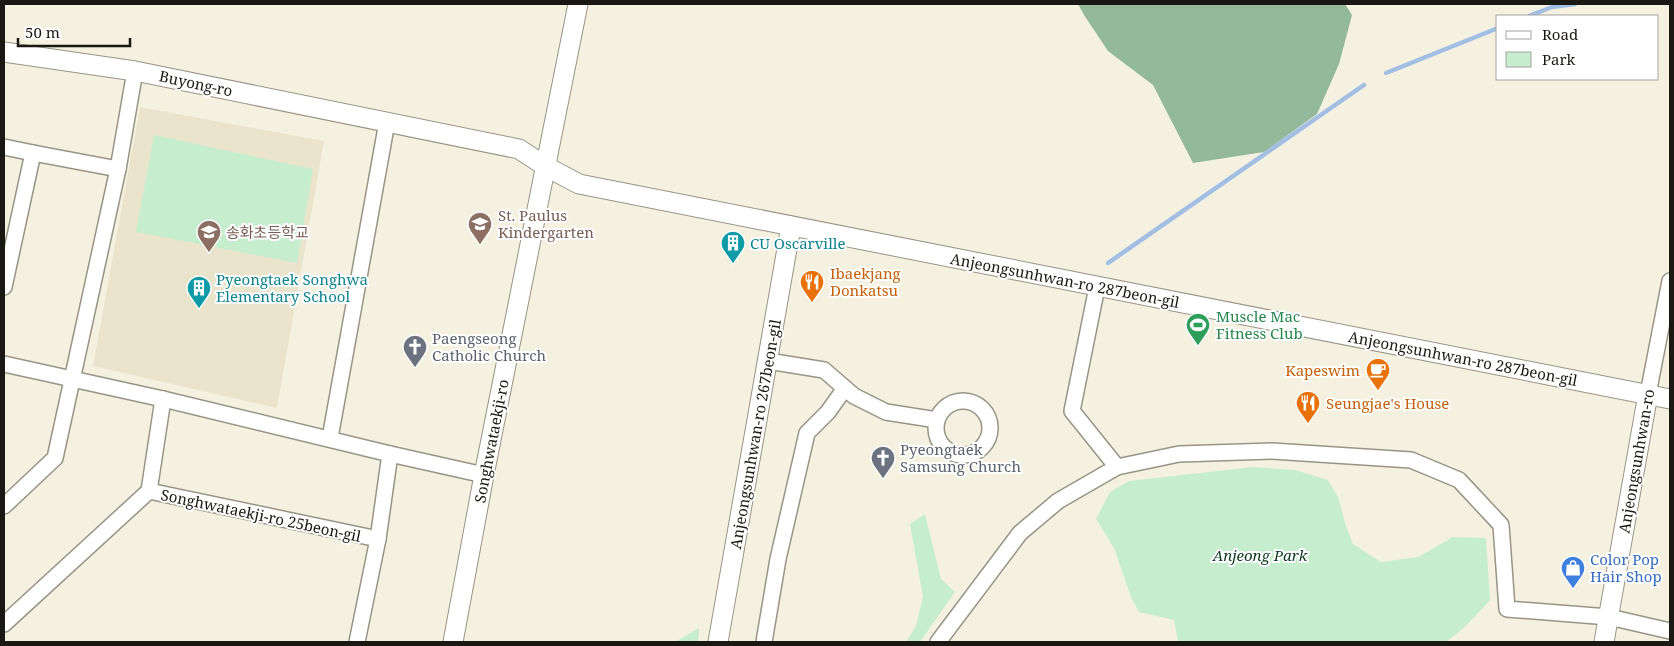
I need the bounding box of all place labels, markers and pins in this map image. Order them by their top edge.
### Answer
place label: St. Paulus Kindergarten [498,205,594,242]
school or university icon: St. Paulus Kindergarten [467,211,493,245]
school or university icon: 송화초등학교 [196,219,222,253]
place label: 송화초등학교 [226,222,309,242]
building icon: CU Oscarville [720,230,746,264]
place label: CU Oscarville [750,233,845,253]
place label: Ibaekjang Donkatsu [830,263,901,300]
place label: Pyeongtaek Songhwa Elementary School [216,269,368,306]
restaurant icon: Ibaekjang Donkatsu [799,269,825,303]
building icon: Pyeongtaek Songhwa Elementary School [186,275,212,309]
place label: Muscle Mac Fitness Club [1216,306,1303,343]
sports icon: Muscle Mac Fitness Club [1185,312,1211,346]
place label: Paengseong Catholic Church [432,328,547,365]
church icon: Paengseong Catholic Church [402,334,428,368]
cafe icon: Kapeswim [1365,357,1391,391]
place label: Kapeswim [1285,360,1360,380]
restaurant icon: Seungjae's House [1295,390,1321,424]
place label: Seungjae's House [1326,393,1449,413]
place label: Pyeongtaek Samsung Church [900,439,1021,476]
church icon: Pyeongtaek Samsung Church [870,445,896,479]
place label: Color Pop Hair Shop [1590,549,1662,586]
shop icon: Color Pop Hair Shop [1560,555,1586,589]

